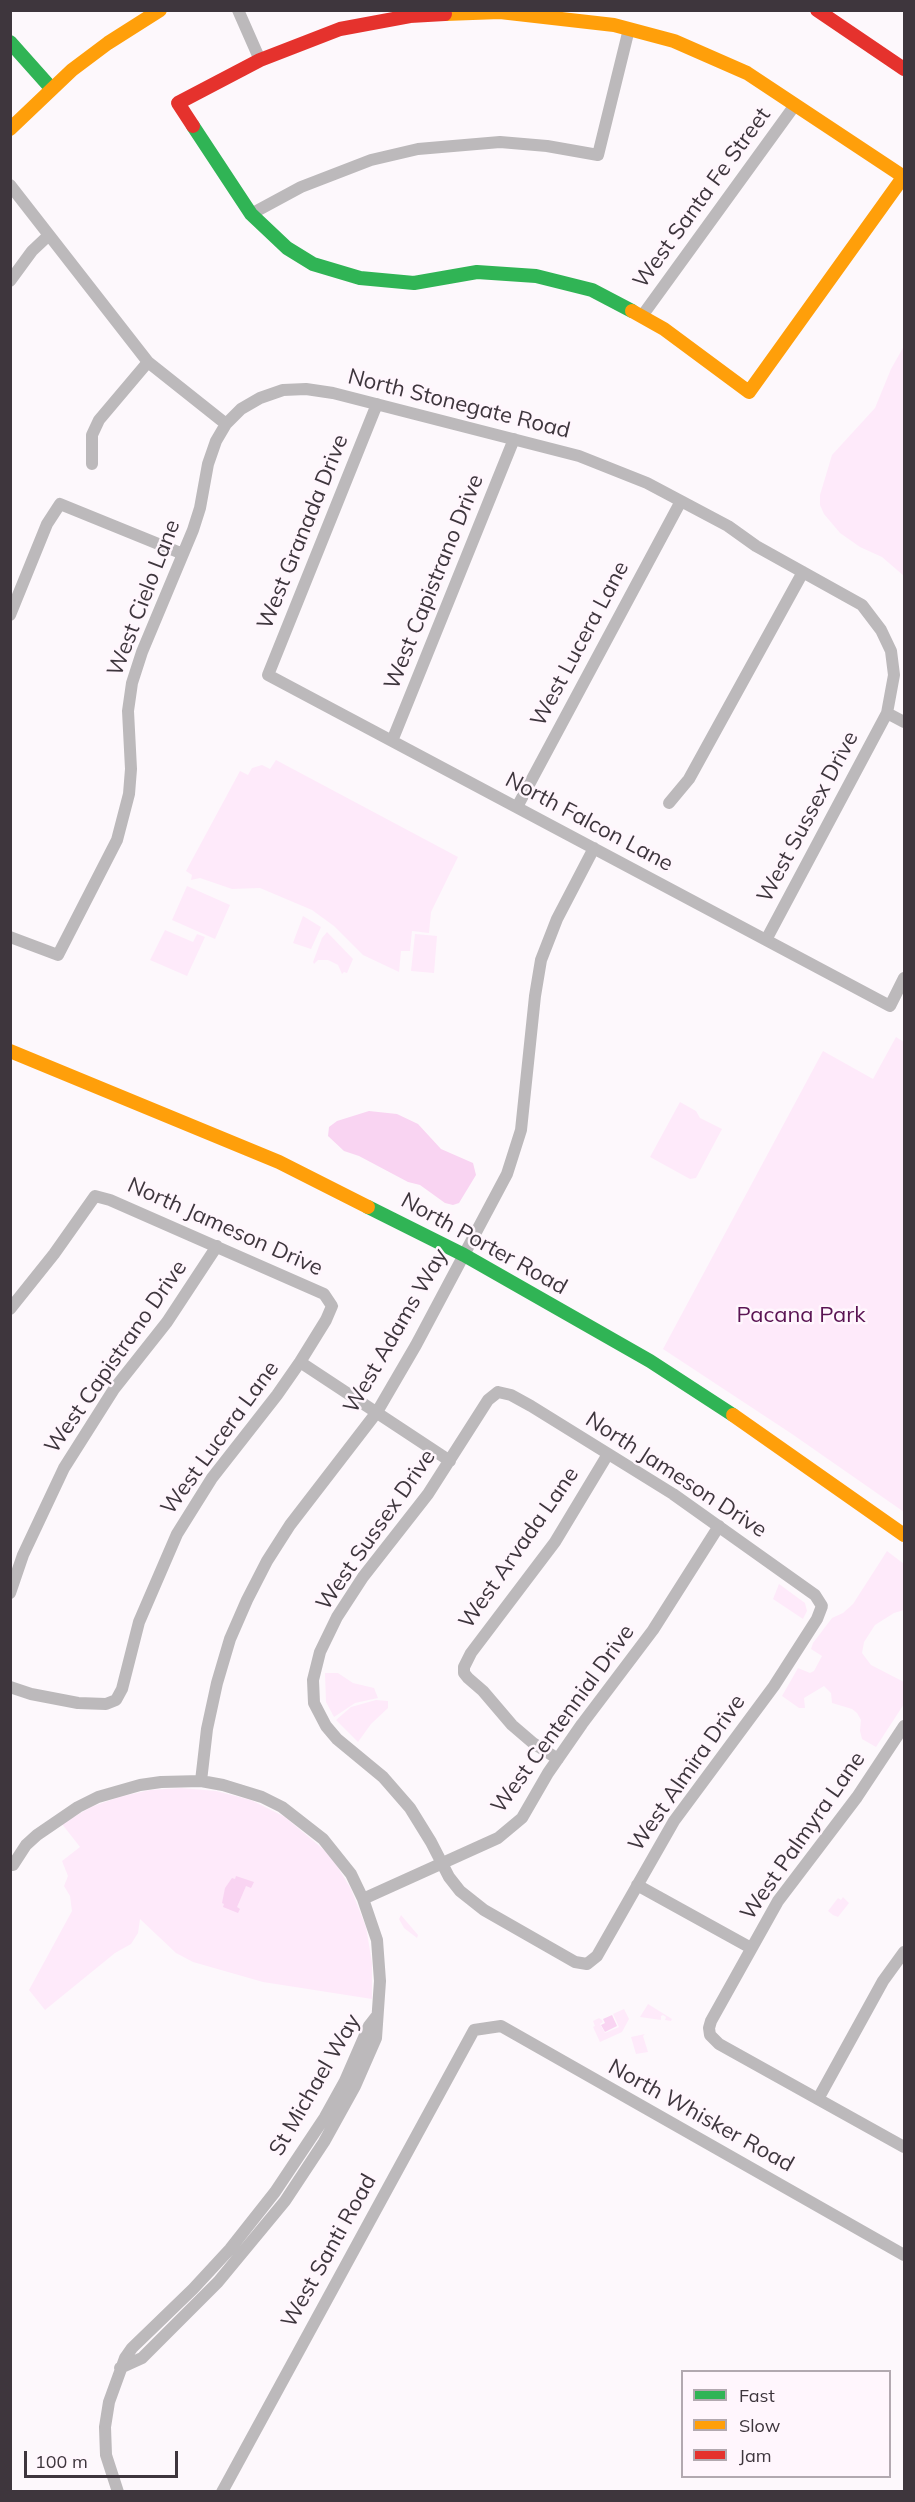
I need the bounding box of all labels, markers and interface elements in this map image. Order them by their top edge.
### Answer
street label: West Santa Fe Street [628,103,776,293]
street label: North Stonegate Road [345,364,573,444]
street label: West Granada Drive [252,431,354,633]
street label: West Capistrano Drive [379,471,489,693]
street label: West Cielo Lane [102,516,186,680]
street label: West Lucera Lane [525,557,635,731]
street label: West Sussex Drive [752,727,864,907]
street label: North Falcon Lane [501,767,677,877]
street label: North Jameson Drive [123,1172,327,1282]
street label: North Porter Road [396,1187,572,1301]
street label: West Adams Way [338,1244,454,1418]
street label: West Capistrano Drive [39,1255,193,1459]
park label: Pacana Park [736,1302,866,1328]
street label: West Lucera Lane [155,1356,285,1520]
street label: North Jameson Drive [580,1407,772,1543]
street label: West Sussex Drive [311,1445,441,1615]
street label: West Arvada Lane [453,1462,585,1634]
street label: West Centennial Drive [486,1620,640,1818]
street label: West Almira Drive [623,1690,751,1856]
street label: West Palmyra Lane [735,1747,871,1925]
street label: St Michael Way [264,2009,366,2161]
street label: North Whisker Road [604,2054,798,2178]
street label: West Santi Road [276,2169,382,2333]
legend [681,2370,891,2478]
text: Fast [739,2384,775,2407]
text: Slow [739,2414,780,2437]
scale bar [27,2439,182,2477]
text: Jam [739,2444,772,2467]
text: 100 m [35,2450,88,2473]

